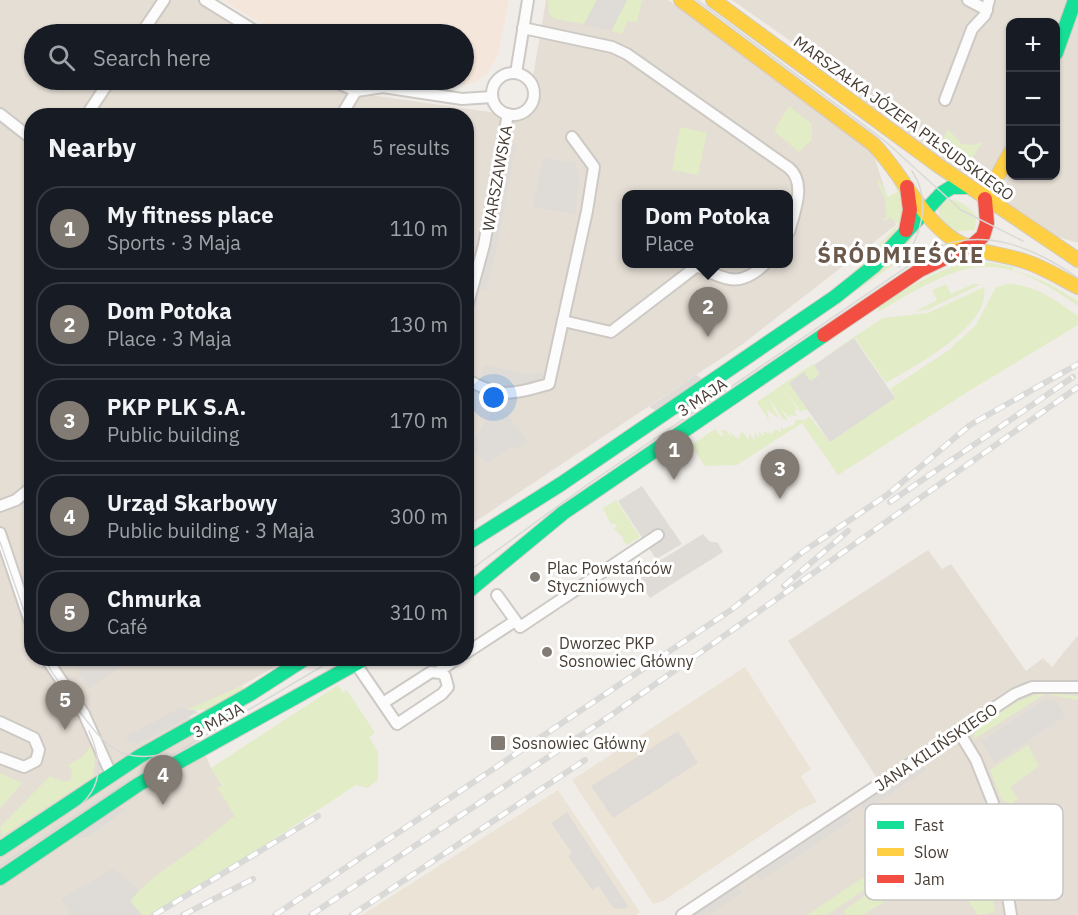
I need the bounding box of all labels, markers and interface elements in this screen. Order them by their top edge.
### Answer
map controls [1006,18,1060,180]
button: + [1006,18,1060,72]
search box [24,24,474,90]
street label: MARSZAŁKA JÓZEFA PIŁSUDSKIEGO [790,30,1019,205]
icon: search [45,41,78,74]
text: Search here [93,43,211,72]
button: − [1006,72,1060,126]
street label: WARSZAWSKA [478,123,516,233]
button: locate [1006,126,1060,180]
text: Nearby [48,130,136,164]
text: 5 results [372,134,450,161]
popup [622,190,793,268]
text: My fitness place [107,200,274,229]
text: Dom Potoka [645,201,770,230]
text: 1 [64,215,76,242]
text: 110 m [390,215,448,242]
text: Sports · 3 Maja [107,229,241,256]
text: Place [645,230,694,257]
district label: ŚRÓDMIEŚCIE [817,240,985,269]
pin: 2 [688,288,728,337]
text: Dom Potoka [107,296,232,325]
text: 2 [64,311,76,338]
text: 130 m [390,311,448,338]
text: Place · 3 Maja [107,325,231,352]
street label: 3 MAJA [674,373,730,421]
your location [479,383,508,412]
text: PKP PLK S.A. [107,392,246,421]
text: 3 [64,407,76,434]
text: 170 m [390,407,448,434]
text: Public building [107,421,239,448]
pin: 1 [654,430,694,480]
pin: 3 [760,450,800,499]
text: Urząd Skarbowy [107,488,277,517]
text: 4 [64,503,76,530]
text: 300 m [390,503,448,530]
text: Public building · 3 Maja [107,517,315,544]
place label: Plac Powstańców Styczniowych [547,558,672,596]
marker: Plac Powstańców Styczniowych [528,570,542,584]
text: Chmurka [107,584,201,613]
text: 5 [64,599,76,626]
text: 310 m [390,599,448,626]
text: Café [107,613,147,640]
place label: Dworzec PKP Sosnowiec Główny [559,633,694,671]
marker: Dworzec PKP Sosnowiec Główny [540,645,554,659]
pin: 5 [46,680,84,730]
street label: 3 MAJA [189,698,247,742]
street label: JANA KILIŃSKIEGO [870,698,1001,795]
place label: Sosnowiec Główny [512,733,647,753]
marker: Sosnowiec Główny [489,734,507,752]
pin: 4 [144,756,182,805]
legend [865,804,1063,900]
text: Fast [914,815,944,835]
text: Slow [914,842,949,862]
text: Jam [914,869,945,889]

